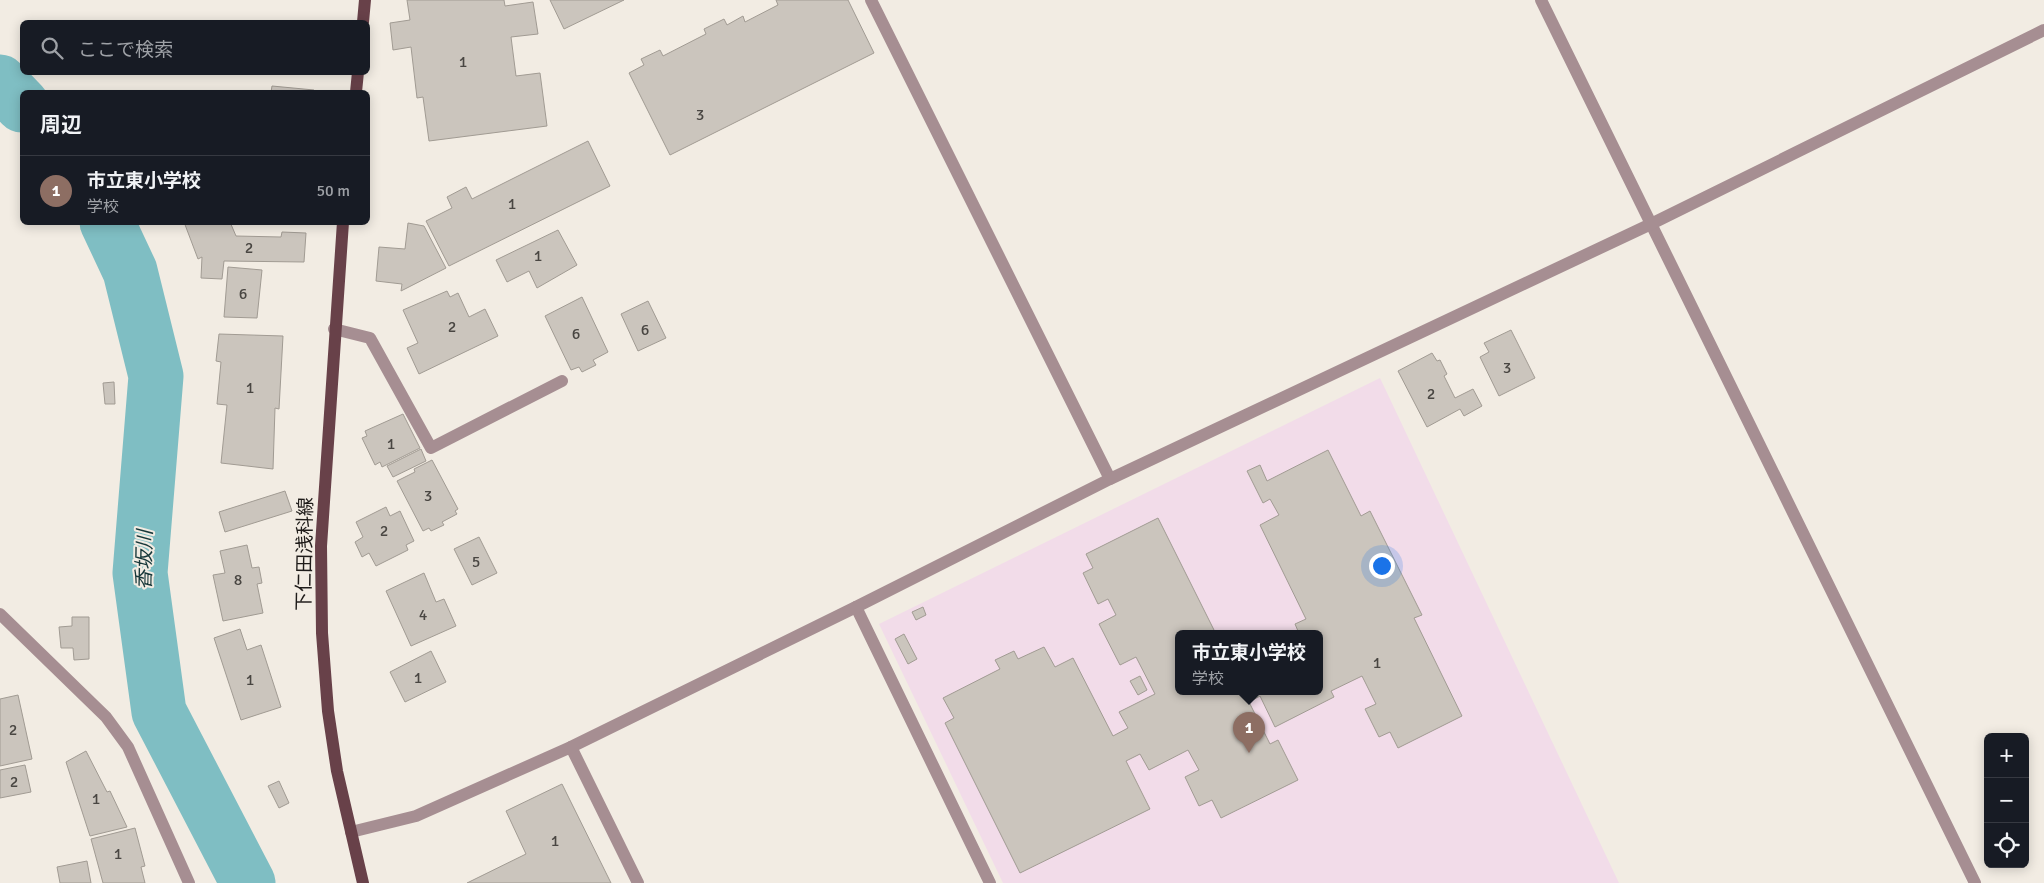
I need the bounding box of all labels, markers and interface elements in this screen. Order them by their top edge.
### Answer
search box [20,20,370,75]
icon: search [38,34,66,62]
text: ここで検索 [78,38,173,62]
house number: 1 [459,52,467,72]
house number: 3 [696,105,704,125]
text: 周辺 [40,112,82,138]
text: 市立東小学校 [87,169,201,193]
text: 1 [52,181,60,201]
text: 50 m [316,181,350,201]
house number: 1 [508,194,516,214]
text: 学校 [87,197,119,217]
house number: 2 [245,238,253,258]
house number: 1 [534,246,542,266]
house number: 6 [239,284,247,304]
house number: 2 [448,317,456,337]
house number: 6 [641,320,649,340]
house number: 6 [572,324,580,344]
house number: 3 [1503,358,1511,378]
house number: 1 [246,378,254,398]
house number: 2 [1427,384,1435,404]
house number: 1 [387,434,395,454]
house number: 3 [424,486,432,506]
street label: 下仁田浅科線 [292,497,318,611]
house number: 2 [380,521,388,541]
water label: 香坂川 [131,528,158,590]
house number: 5 [472,552,480,572]
your location [1369,553,1395,579]
house number: 8 [234,570,242,590]
house number: 4 [419,605,428,625]
popup [1175,630,1323,695]
text: 市立東小学校 [1192,641,1306,665]
house number: 1 [1373,653,1381,673]
house number: 1 [414,668,422,688]
text: 学校 [1192,669,1224,689]
house number: 1 [246,670,254,690]
pin: 1 [1233,712,1265,753]
house number: 2 [9,720,17,740]
map controls [1984,733,2029,868]
button: + [1984,733,2029,778]
house number: 2 [10,772,18,792]
button: − [1984,778,2029,823]
house number: 1 [92,789,100,809]
button: locate [1984,823,2029,868]
house number: 1 [551,831,559,851]
house number: 1 [114,844,122,864]

